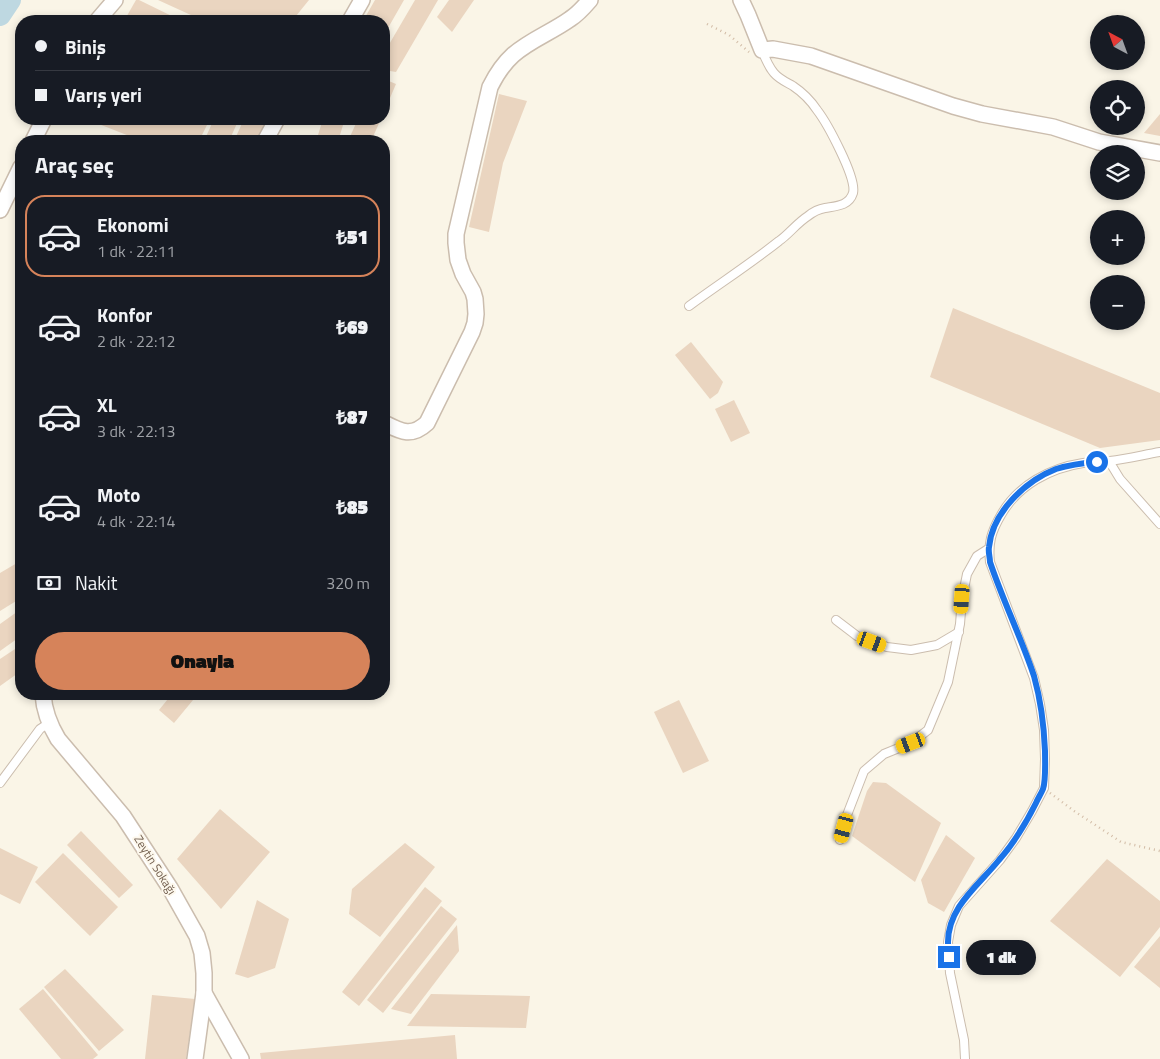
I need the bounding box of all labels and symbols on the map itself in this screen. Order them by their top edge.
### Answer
north arrow [1090,15,1145,70]
route start [1086,451,1108,473]
car [953,584,970,614]
car [855,630,888,654]
car [894,731,927,755]
car [832,812,855,844]
street label: Zeytin Sokağı [130,831,181,898]
callout: 1 dk [966,940,1036,974]
route end [938,946,960,968]

